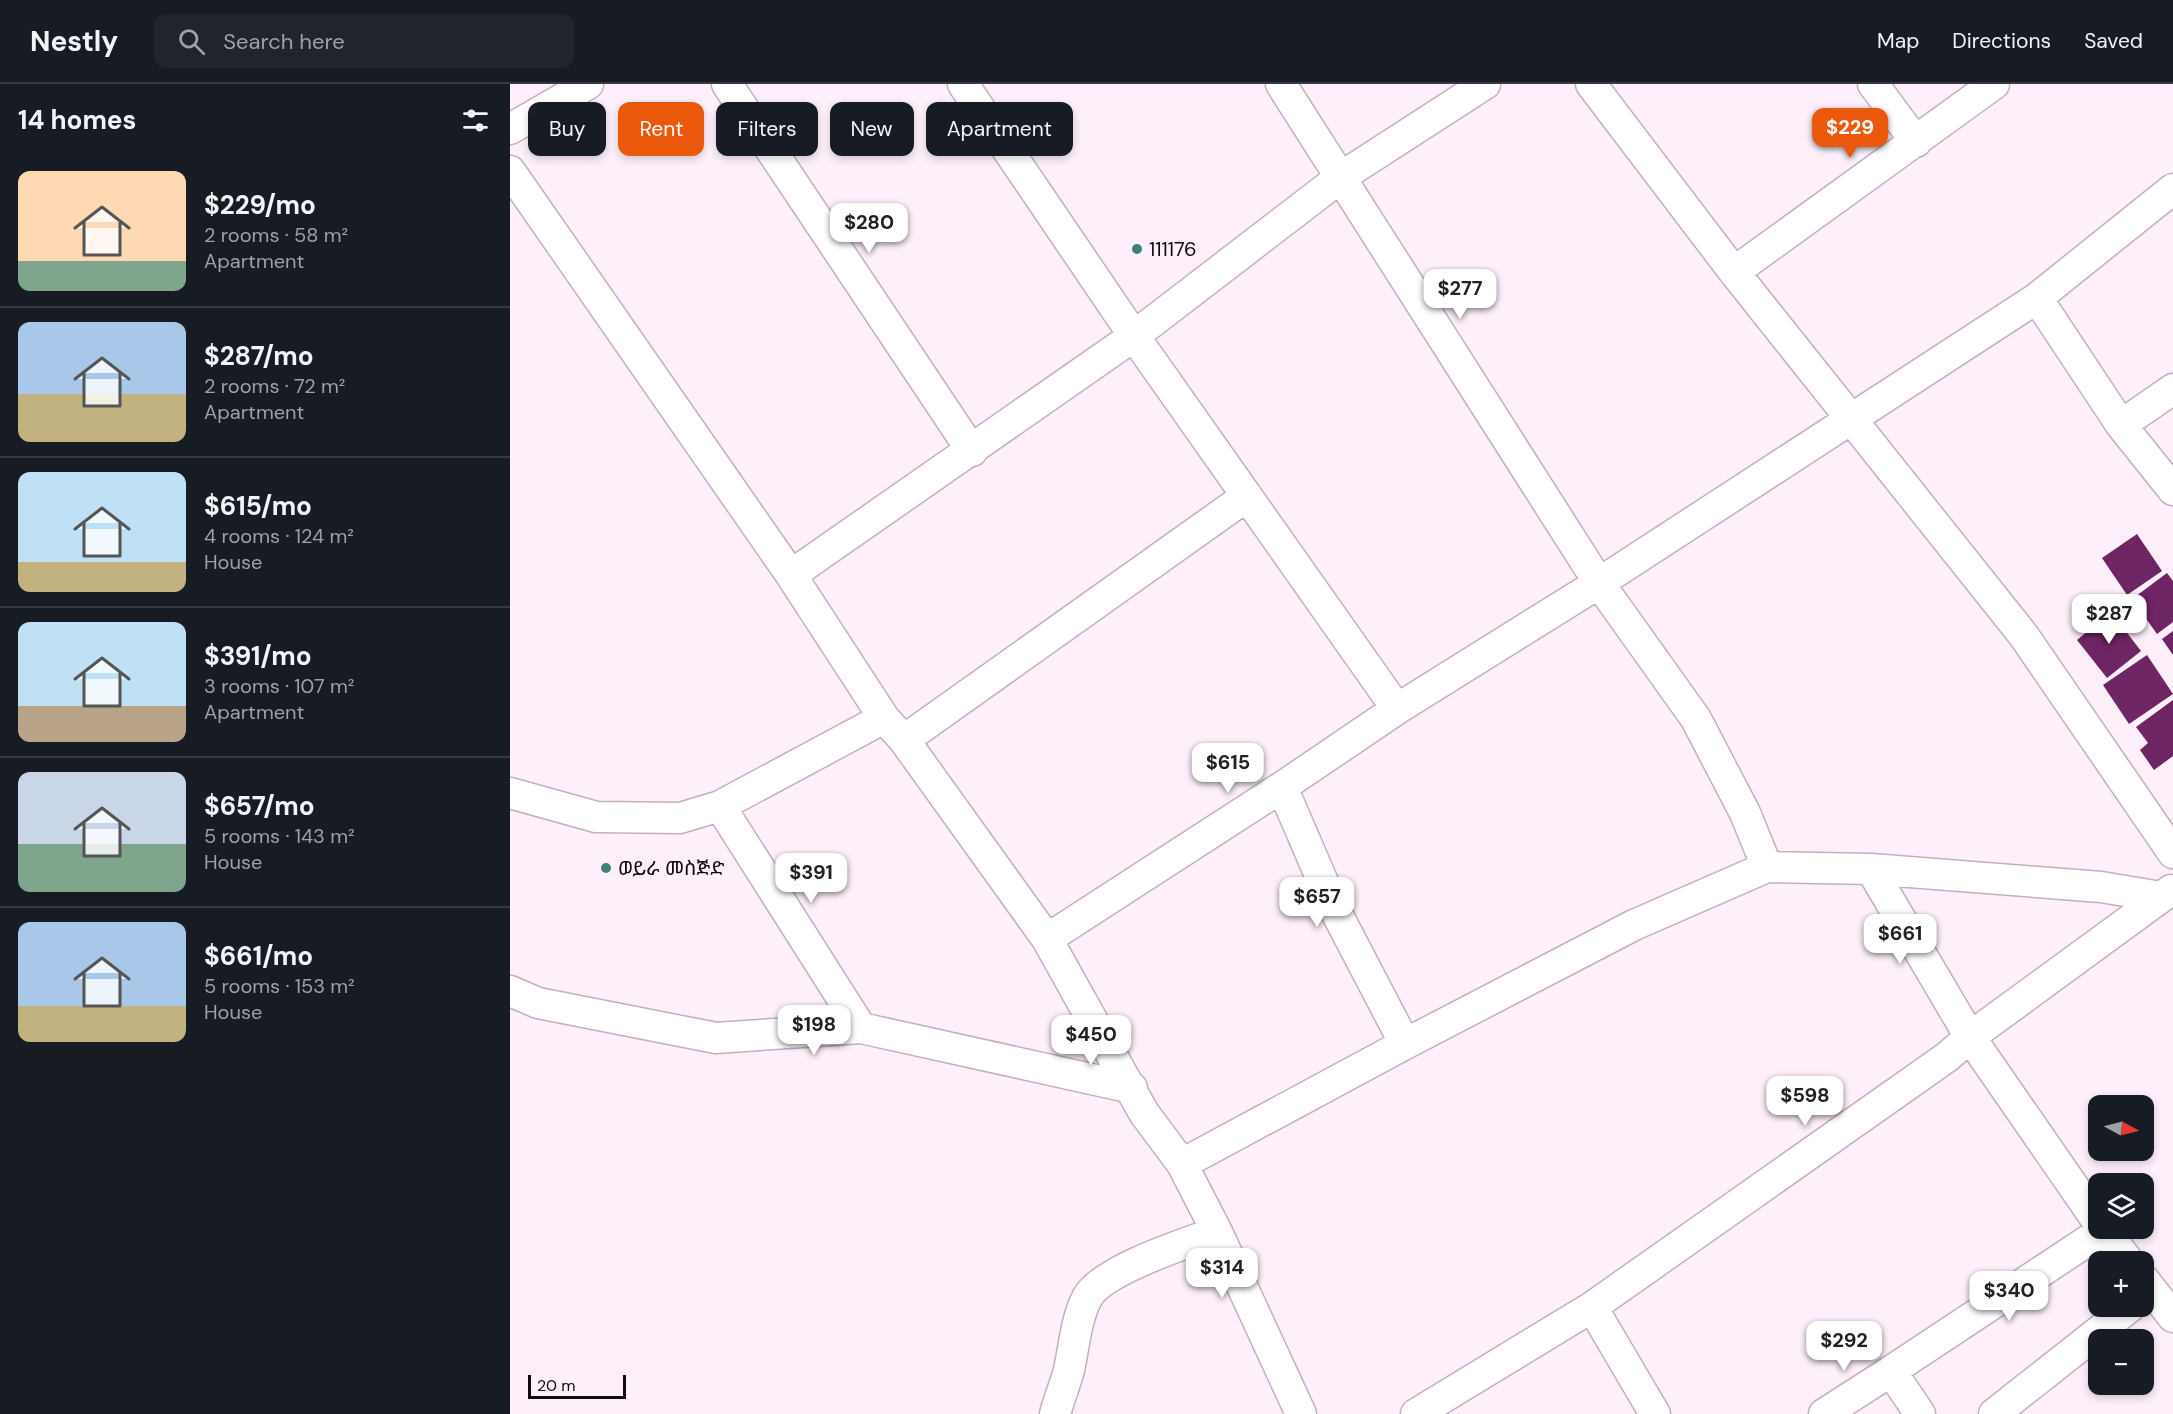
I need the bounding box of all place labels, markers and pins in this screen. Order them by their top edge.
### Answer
pin: $229 [1814,108,1886,159]
pin: $280 [833,203,905,254]
place label: 111176 [1149,236,1197,262]
marker: 111176 [1130,242,1144,256]
pin: $277 [1424,269,1496,320]
pin: $287 [2073,594,2145,645]
pin: $615 [1192,743,1264,794]
pin: $391 [775,853,847,904]
place label: ወይራ መስጅድ [618,855,725,881]
marker: ወይራ መስጅድ [599,861,613,875]
pin: $657 [1281,877,1353,928]
pin: $661 [1864,914,1936,965]
pin: $198 [778,1005,850,1056]
pin: $450 [1055,1015,1127,1066]
pin: $598 [1769,1076,1841,1127]
pin: $314 [1186,1248,1258,1299]
pin: $340 [1973,1271,2045,1322]
pin: $292 [1808,1321,1880,1372]

